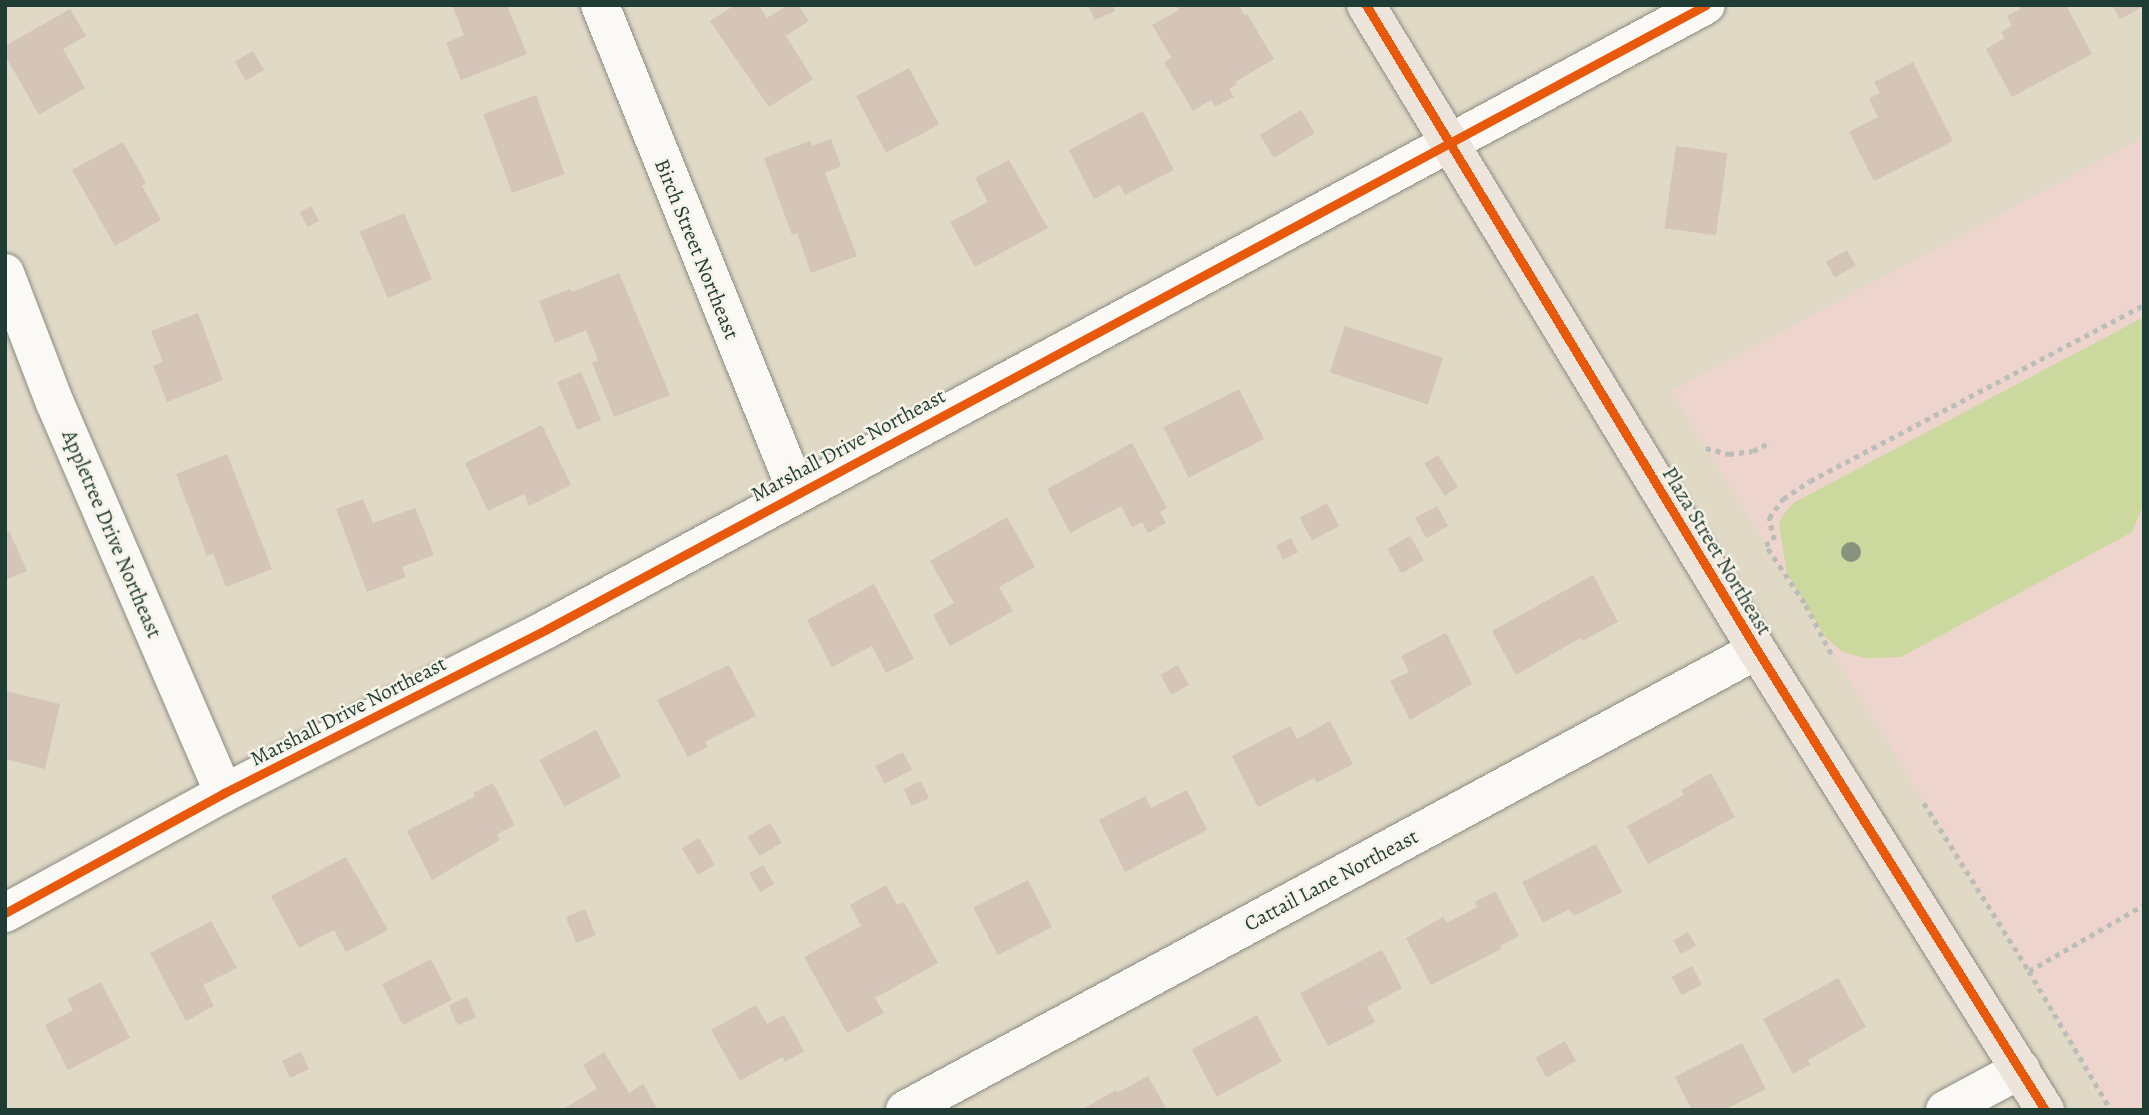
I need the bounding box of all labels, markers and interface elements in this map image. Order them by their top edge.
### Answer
street label: Birch Street Northeast [649,155,745,343]
street label: Marshall Drive Northeast [747,383,949,507]
street label: Appletree Drive Northeast [57,426,167,642]
street label: Plaza Street Northeast [1657,462,1777,640]
street label: Marshall Drive Northeast [246,651,450,771]
street label: Cattail Lane Northeast [1240,824,1422,936]

